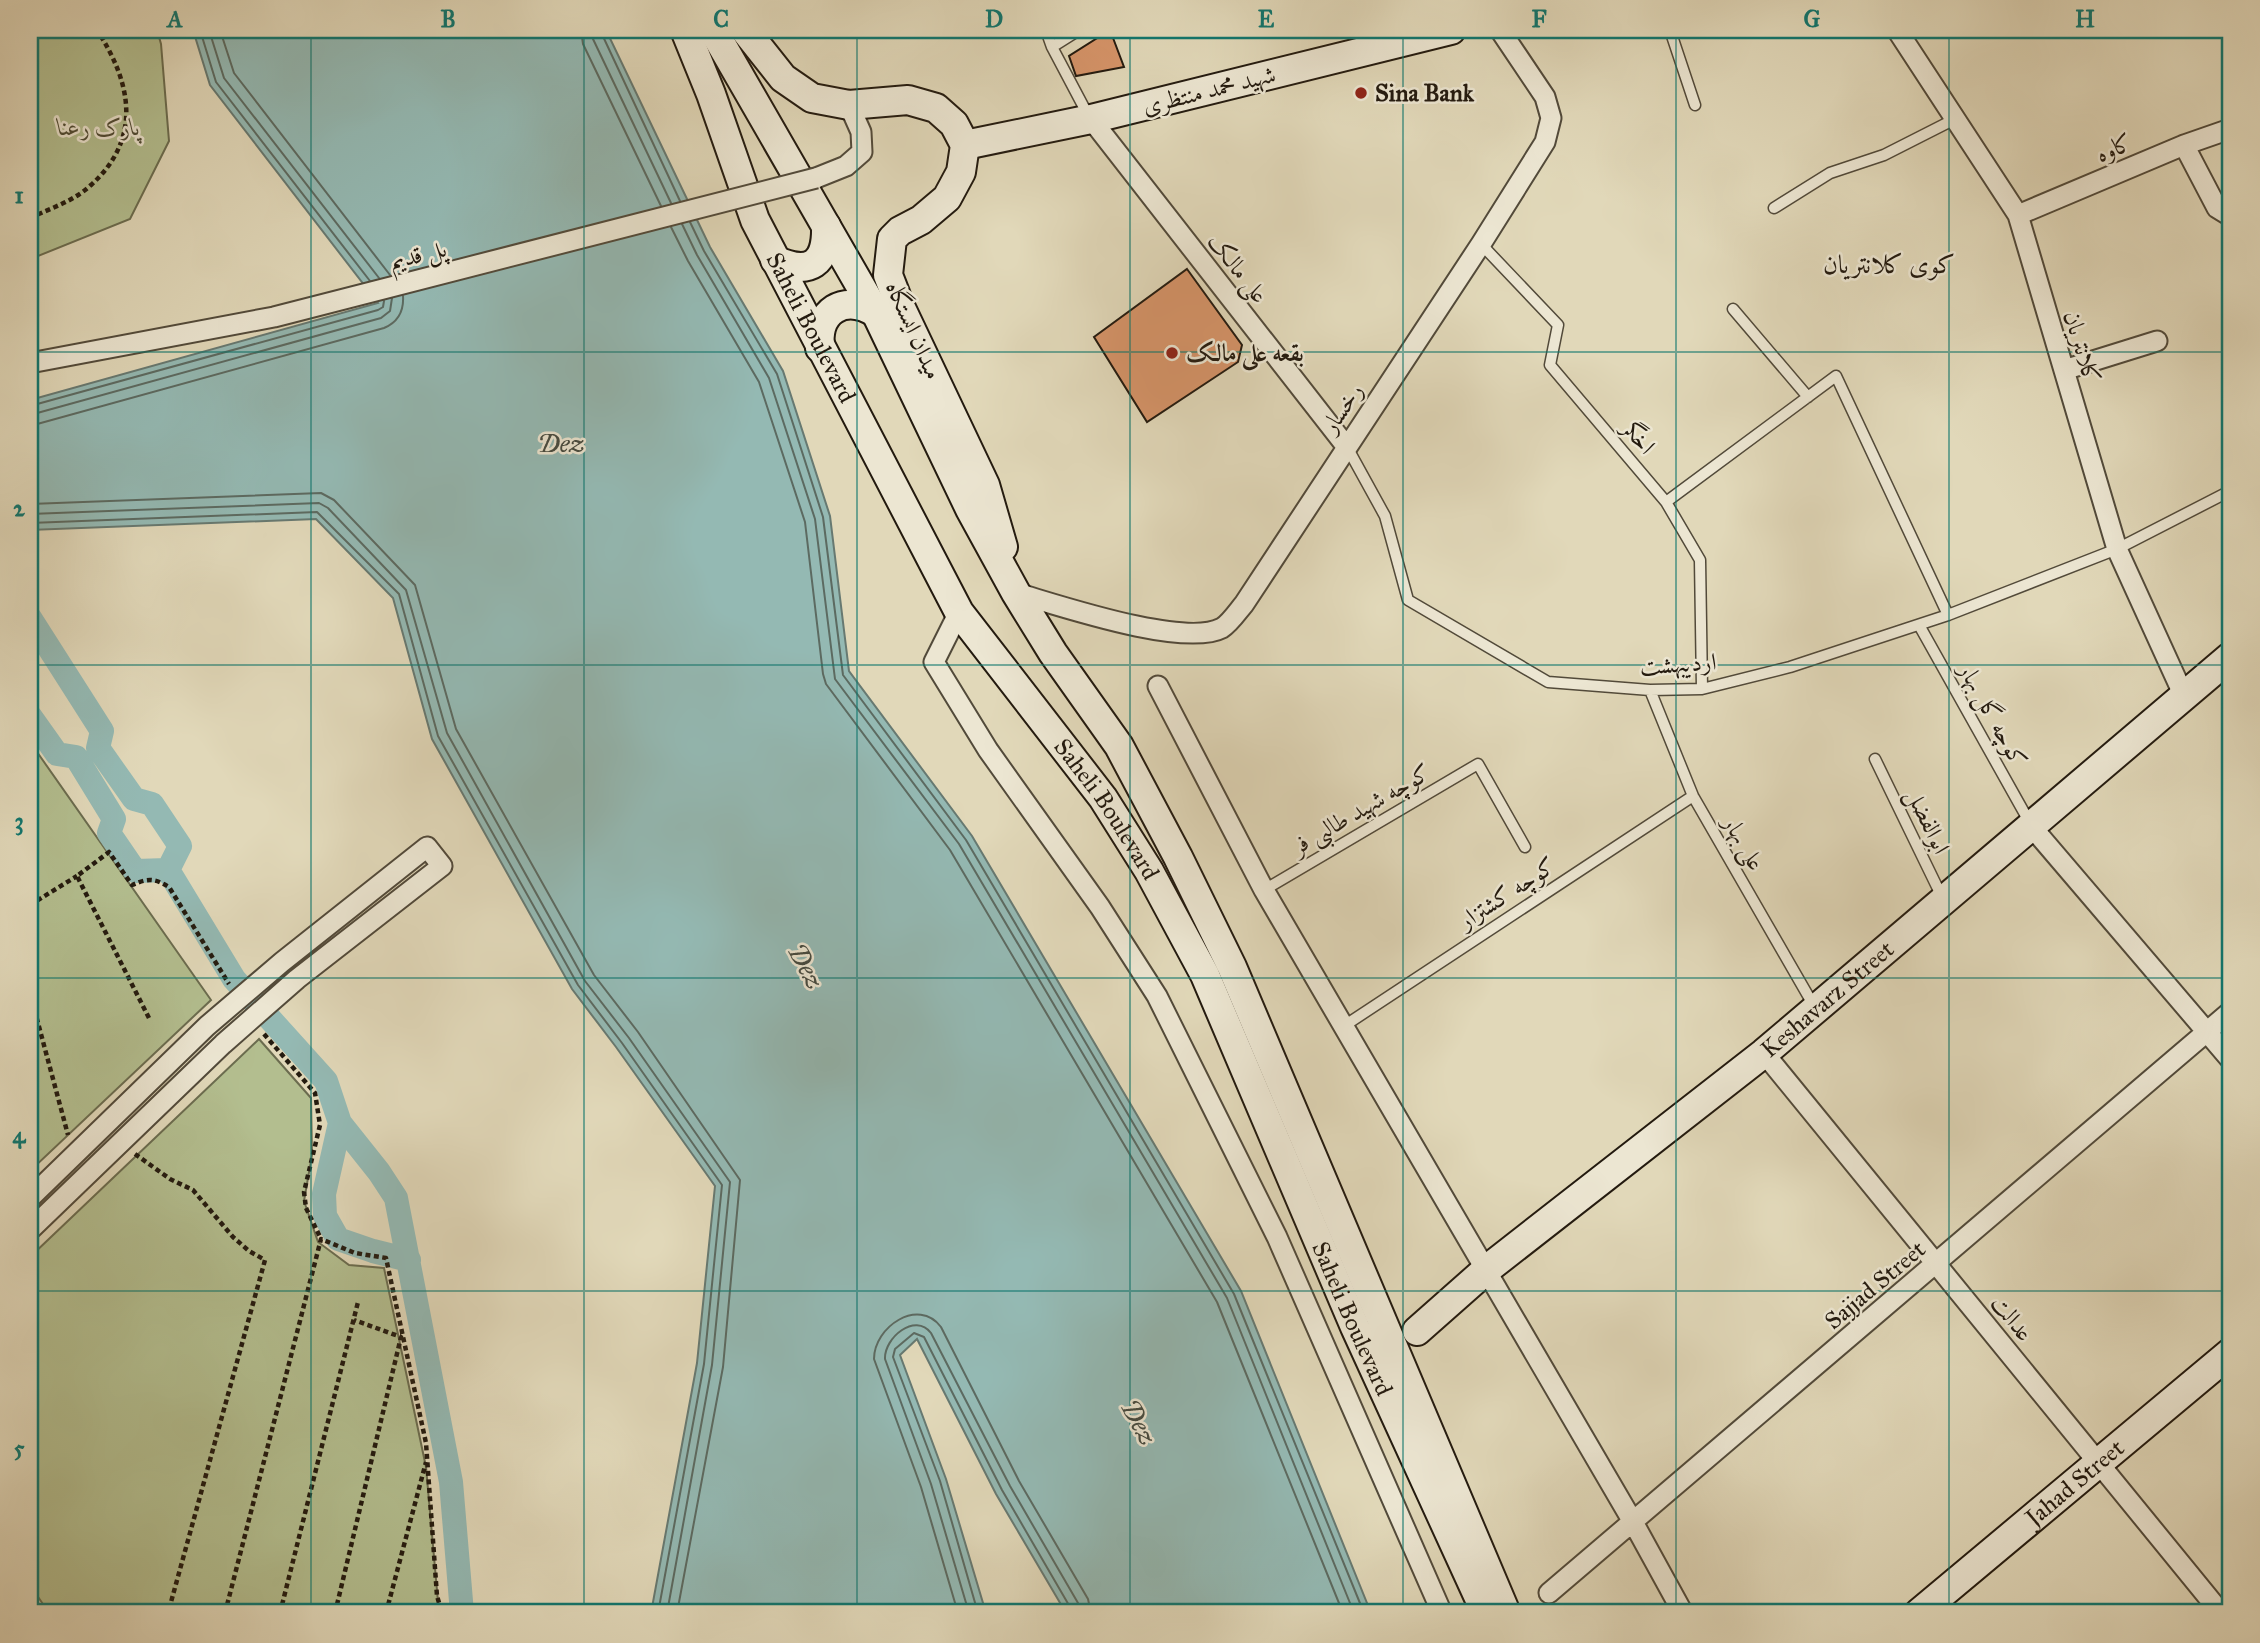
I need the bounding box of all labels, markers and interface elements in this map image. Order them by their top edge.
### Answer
text: A [165,5,183,33]
text: B [440,5,456,33]
text: C [713,5,729,33]
text: D [985,5,1003,33]
text: E [1258,5,1275,33]
text: F [1531,5,1547,33]
text: G [1804,5,1821,33]
text: H [2075,5,2095,33]
street label: شهید محمد منتظری [1139,59,1279,121]
place label: Sina Bank [1375,78,1475,108]
marker: Sina Bank [1353,85,1369,101]
park label: پارک رعنا [56,112,143,144]
street label: کاوه [2091,127,2137,169]
text: 1 [14,181,24,209]
street label: علی مالک [1200,227,1275,310]
street label: پل قدیم [386,233,453,282]
street label: Saheli Boulevard [760,247,863,408]
district label: کوی کلانتریان [1823,248,1955,281]
street label: میدان ایستگاه [879,276,949,384]
street label: کلانتریان [2057,307,2107,387]
place label: بقعه علی مالک [1186,338,1304,372]
marker: بقعه علی مالک [1164,345,1180,361]
street label: رخسار [1313,377,1370,440]
street label: اخگر [1614,411,1662,460]
water label: Dez [537,427,585,459]
text: 2 [13,494,25,522]
street label: اردیبهشت [1639,646,1718,683]
street label: کوچه گل بهار [1949,656,2034,773]
street label: Saheli Boulevard [1047,732,1166,885]
street label: کوچه شهید طالبی فر [1283,757,1438,867]
street label: ابوالفضل [1898,783,1957,860]
text: 3 [14,807,24,836]
street label: علی بهار [1714,809,1772,877]
street label: کوچه کشتزار [1451,850,1563,938]
street label: Keshavarz Street [1755,934,1901,1064]
water label: Dez [781,938,831,994]
text: 4 [13,1121,27,1149]
street label: Sajjad Street [1818,1234,1932,1336]
street label: Saheli Boulevard [1305,1237,1399,1400]
street label: عدالت [1984,1289,2040,1347]
water label: Dez [1114,1394,1164,1450]
street label: Jahad Street [2017,1433,2131,1535]
text: 5 [14,1434,25,1462]

